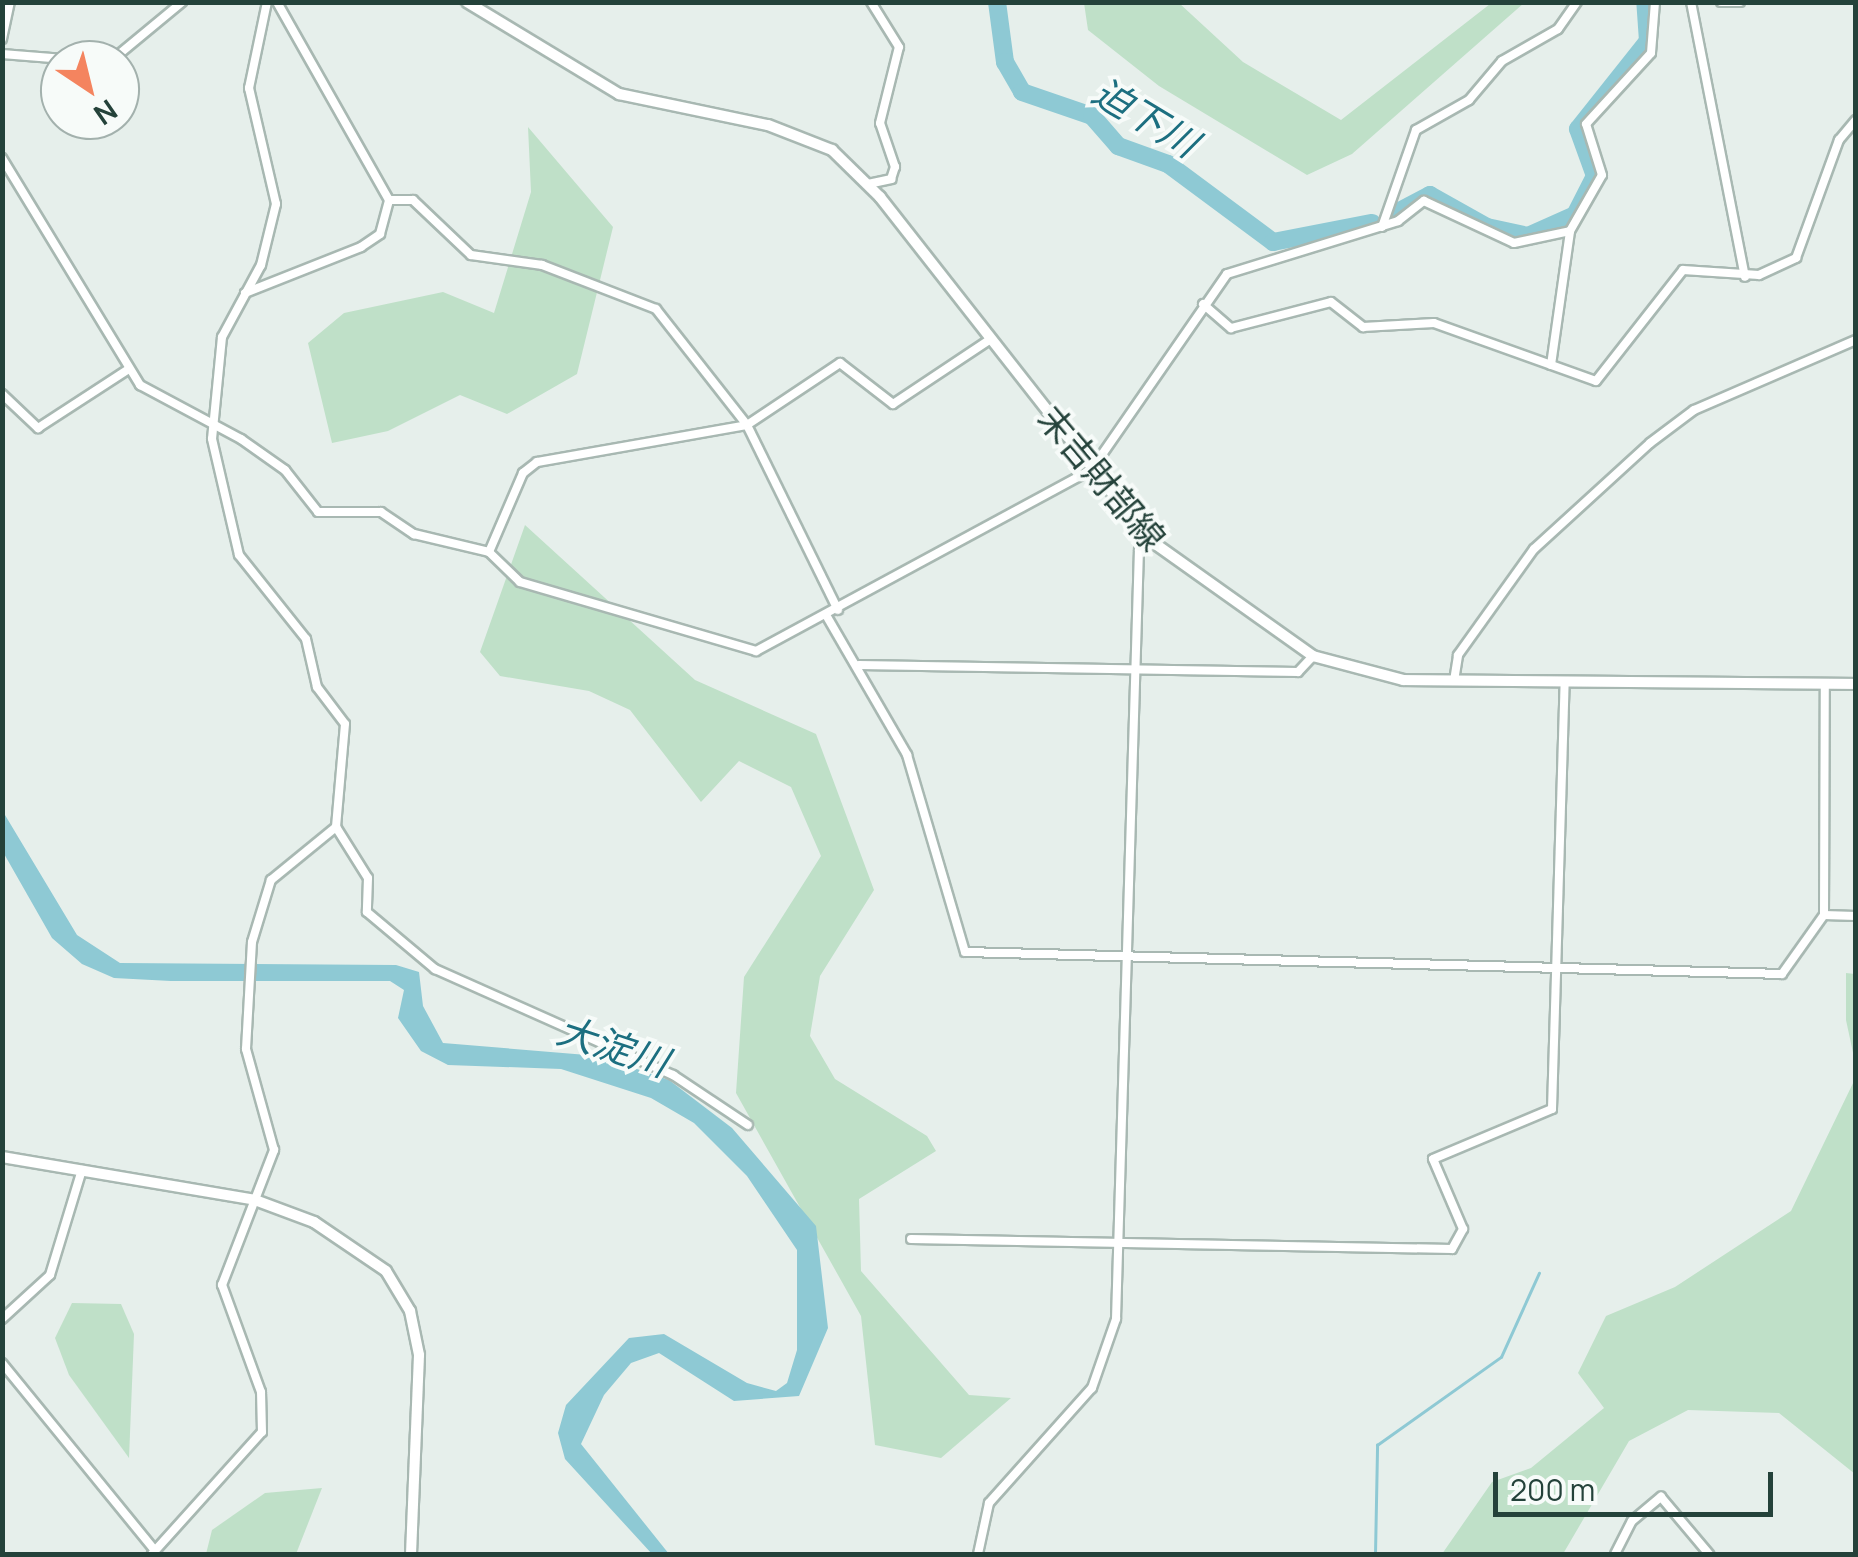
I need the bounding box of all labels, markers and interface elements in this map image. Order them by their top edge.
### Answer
north arrow [40,40,140,140]
water label: 迫下川 [1085,68,1207,166]
text: N [87,92,125,134]
street label: 末吉財部線 [1030,397,1174,559]
water label: 大淀川 [552,1007,674,1085]
scale bar [1498,1452,1778,1514]
text: 200 m [1510,1469,1595,1510]

